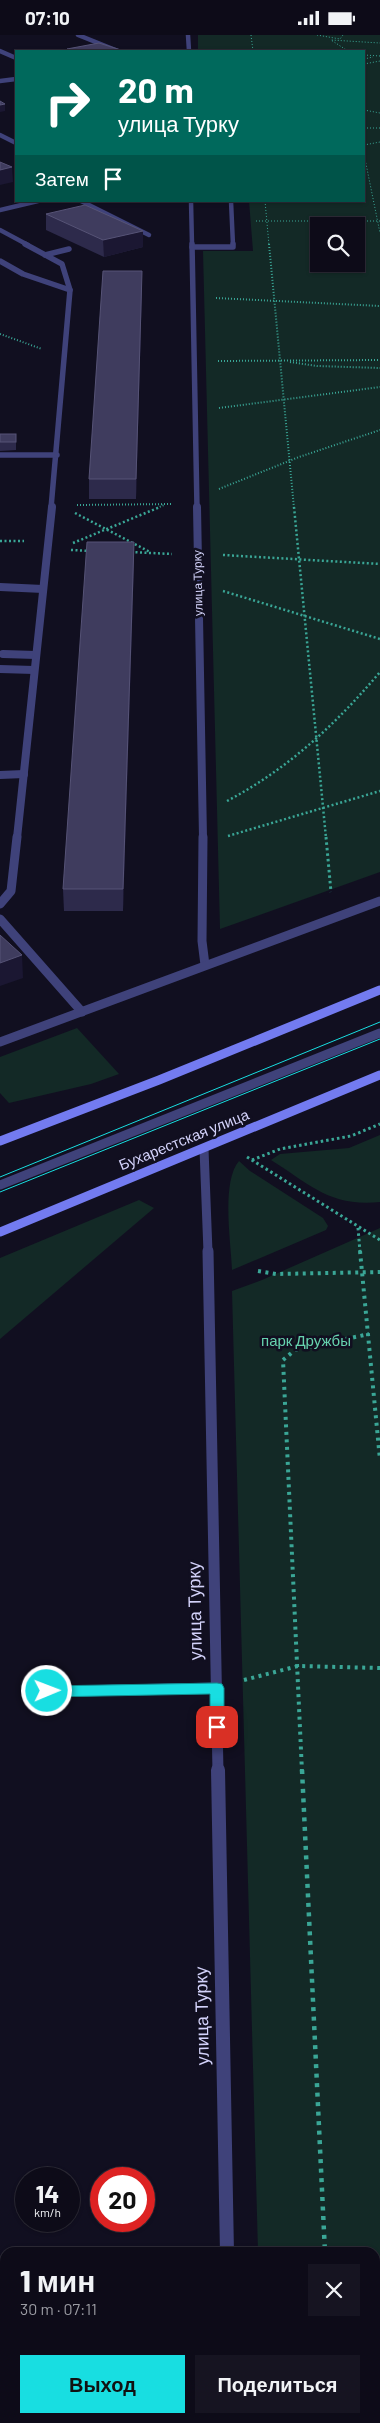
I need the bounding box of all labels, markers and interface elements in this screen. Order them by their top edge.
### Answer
text: 07:10 [25,6,70,29]
text: 20 m [118,68,194,110]
icon: right [35,70,100,135]
text: улица Турку [118,110,239,136]
icon: arrive [99,165,127,193]
text: Затем [35,167,89,190]
map controls [310,217,365,272]
button: search [310,217,365,272]
street label: улица Турку [189,550,206,616]
street label: Бухарестская улица [116,1105,252,1173]
park label: парк Дружбы [261,1331,351,1349]
street label: улица Турку [182,1561,206,1661]
position arrow [20,1664,72,1716]
pin [196,1706,238,1748]
icon: arrive [203,1713,231,1741]
street label: улица Турку [189,1966,213,2066]
speed limit sign: 20 [90,2167,155,2232]
text: 14 [36,2178,59,2208]
text: km/h [34,2205,61,2219]
text: 1 мин [20,2262,95,2298]
button: close [308,2264,360,2316]
text: 30 m · 07:11 [20,2299,97,2318]
button: Выход [20,2355,185,2413]
button: Поделиться [195,2355,360,2413]

